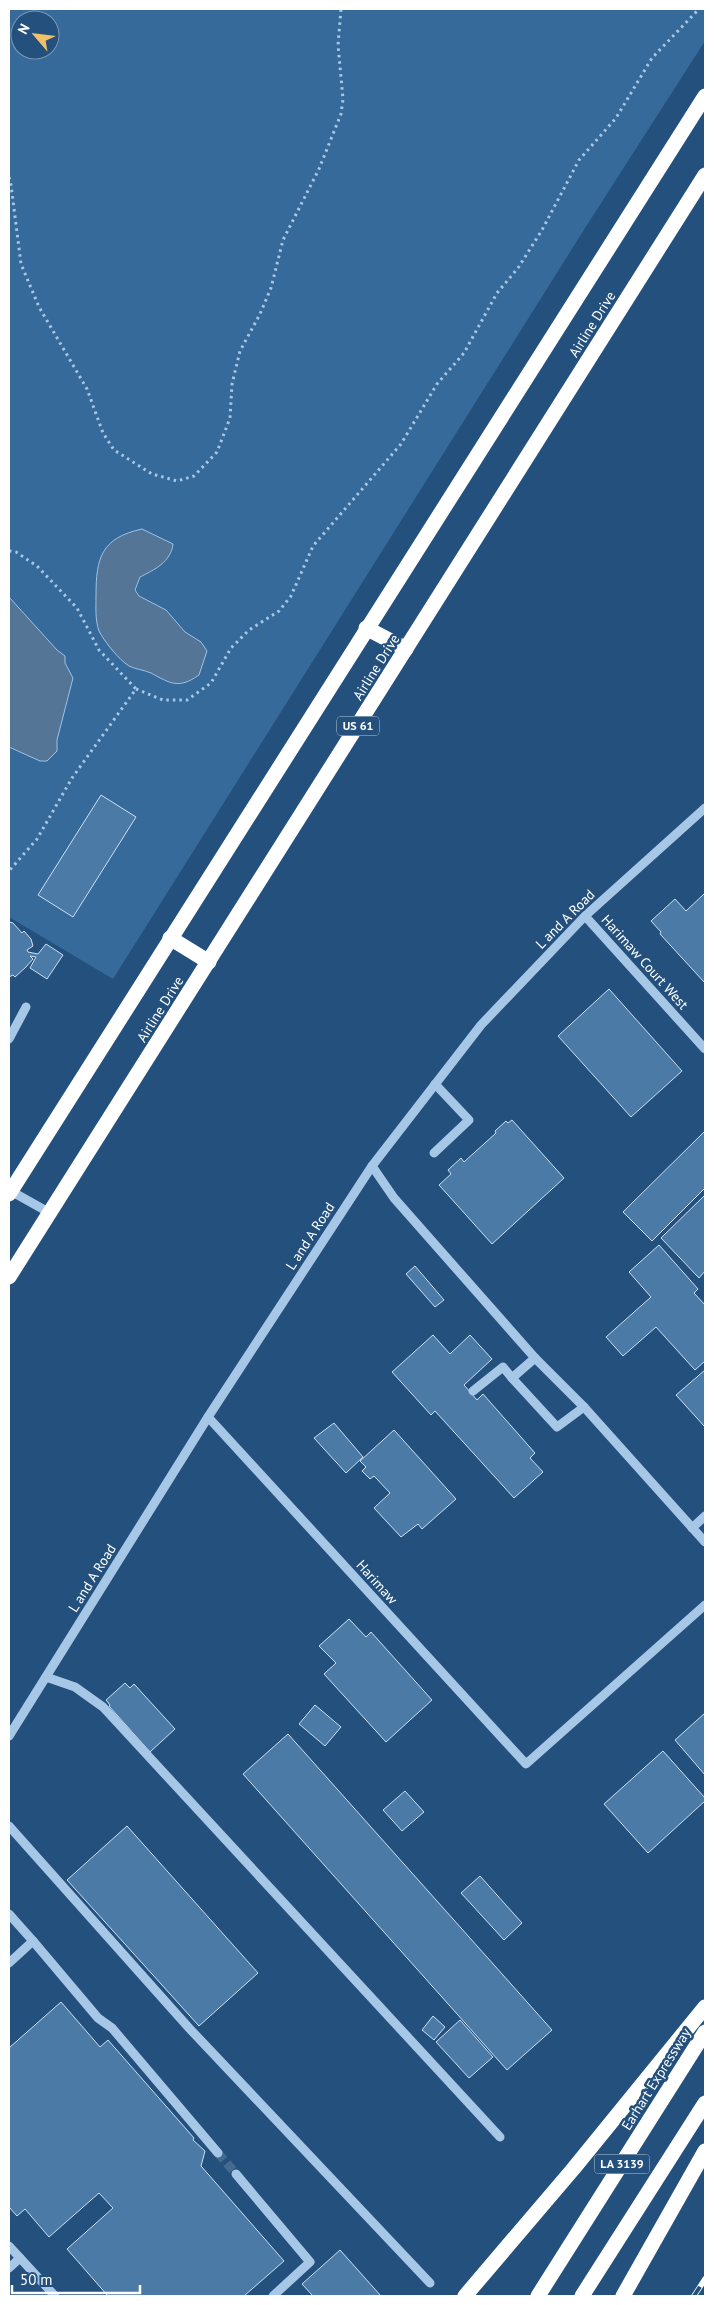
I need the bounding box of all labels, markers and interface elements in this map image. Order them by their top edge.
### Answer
north arrow [10,10,60,60]
text: N [13,21,34,37]
street label: Airline Drive [565,288,619,360]
street label: Airline Drive [349,631,403,703]
road number: US 61 [337,716,379,736]
street label: L and A Road [531,885,599,953]
street label: Harimaw Court West [598,911,693,1013]
street label: Airline Drive [133,973,187,1045]
street label: L and A Road [282,1199,338,1273]
street label: L and A Road [64,1541,120,1615]
street label: Harimaw [352,1556,402,1608]
street label: Earhart Expressway [617,2024,695,2133]
road number: LA 3139 [594,2154,650,2174]
scale bar [12,2262,140,2294]
text: 50 m [20,2270,53,2289]

